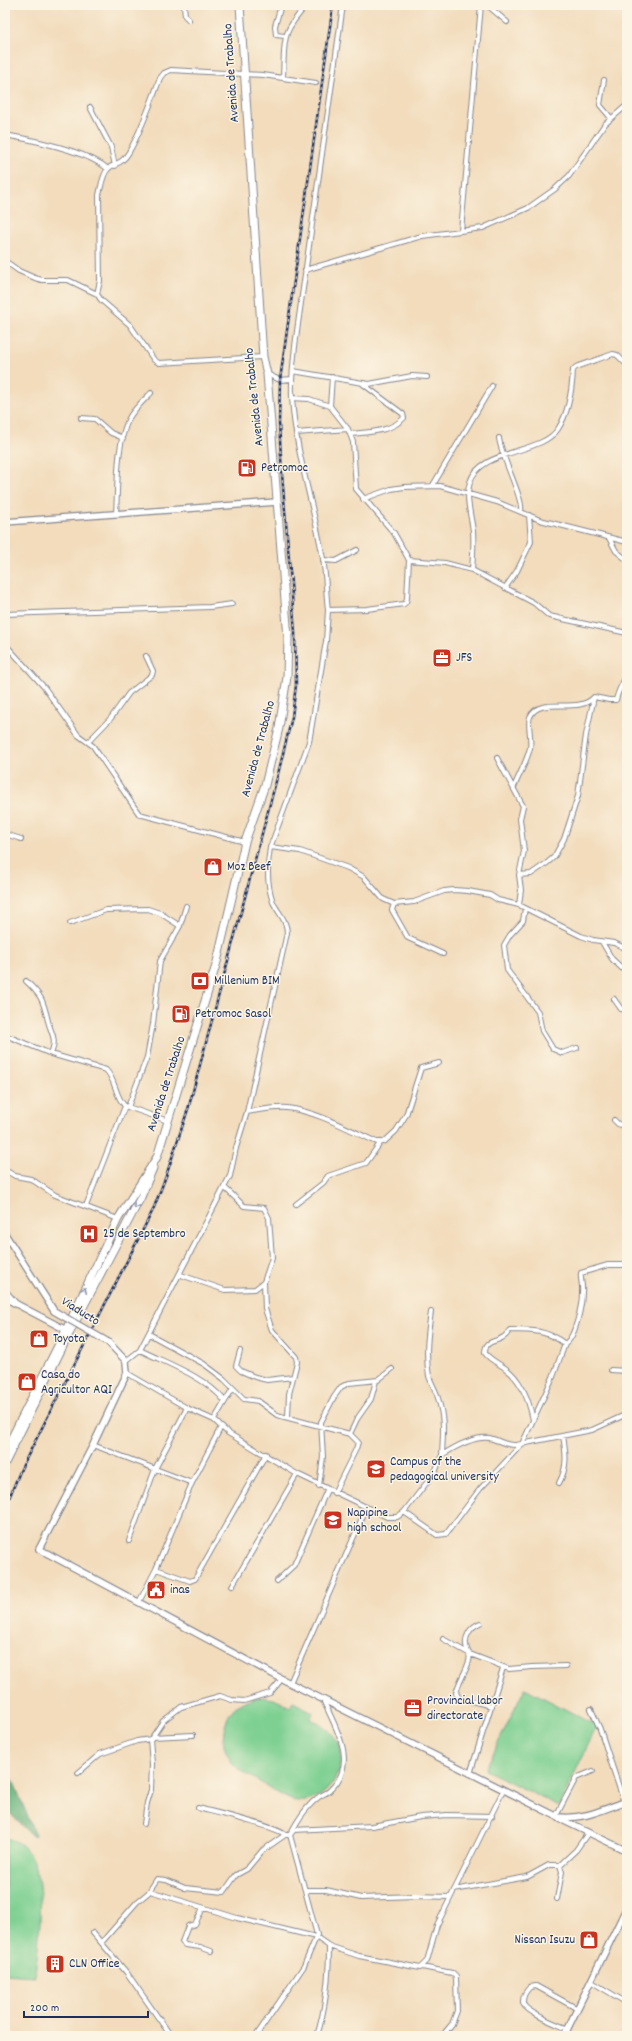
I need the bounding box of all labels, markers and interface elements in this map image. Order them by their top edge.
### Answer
street label: Avenida de Trabalho [219,23,245,123]
street label: Avenida de Trabalho [240,346,270,447]
fuel station icon: Petromoc [236,457,258,479]
place label: Petromoc [261,459,308,478]
office icon: JFS [431,647,453,669]
place label: JFS [456,649,473,668]
street label: Avenida de Trabalho [237,698,281,799]
shop icon: Moz Beef [202,856,224,878]
place label: Moz Beef [227,858,271,877]
bank icon: Millenium BIM [189,970,211,992]
place label: Millenium BIM [214,972,280,991]
fuel station icon: Petromoc Sasol [170,1003,192,1025]
place label: Petromoc Sasol [195,1005,271,1024]
street label: Avenida de Trabalho [143,1034,191,1134]
one-way arrow [133,1201,141,1209]
hospital icon: 25 de Septembro [78,1223,100,1245]
place label: 25 de Septembro [103,1225,186,1244]
one-way arrow [79,1287,87,1295]
street label: Viaducto [57,1293,103,1331]
shop icon: Toyota [28,1328,50,1350]
place label: Toyota [53,1330,86,1349]
place label: Casa do Agricultor AQI [41,1366,112,1400]
shop icon: Casa do Agricultor AQI [16,1371,38,1393]
place label: Campus of the pedagogical university [390,1453,499,1487]
school or university icon: Campus of the pedagogical university [365,1458,387,1480]
place label: Napipine high school [347,1504,401,1538]
school or university icon: Napipine high school [322,1509,344,1531]
public building icon: inas [145,1579,167,1601]
place label: inas [170,1581,190,1600]
place label: Provincial labor directorate [427,1692,503,1726]
office icon: Provincial labor directorate [402,1697,424,1719]
shop icon: Nissan Isuzu [578,1929,600,1951]
place label: Nissan Isuzu [515,1931,575,1950]
building icon: CLN Office [44,1953,66,1975]
place label: CLN Office [69,1955,120,1974]
scale bar [24,1993,148,2019]
text: 200 m [30,2000,59,2017]

